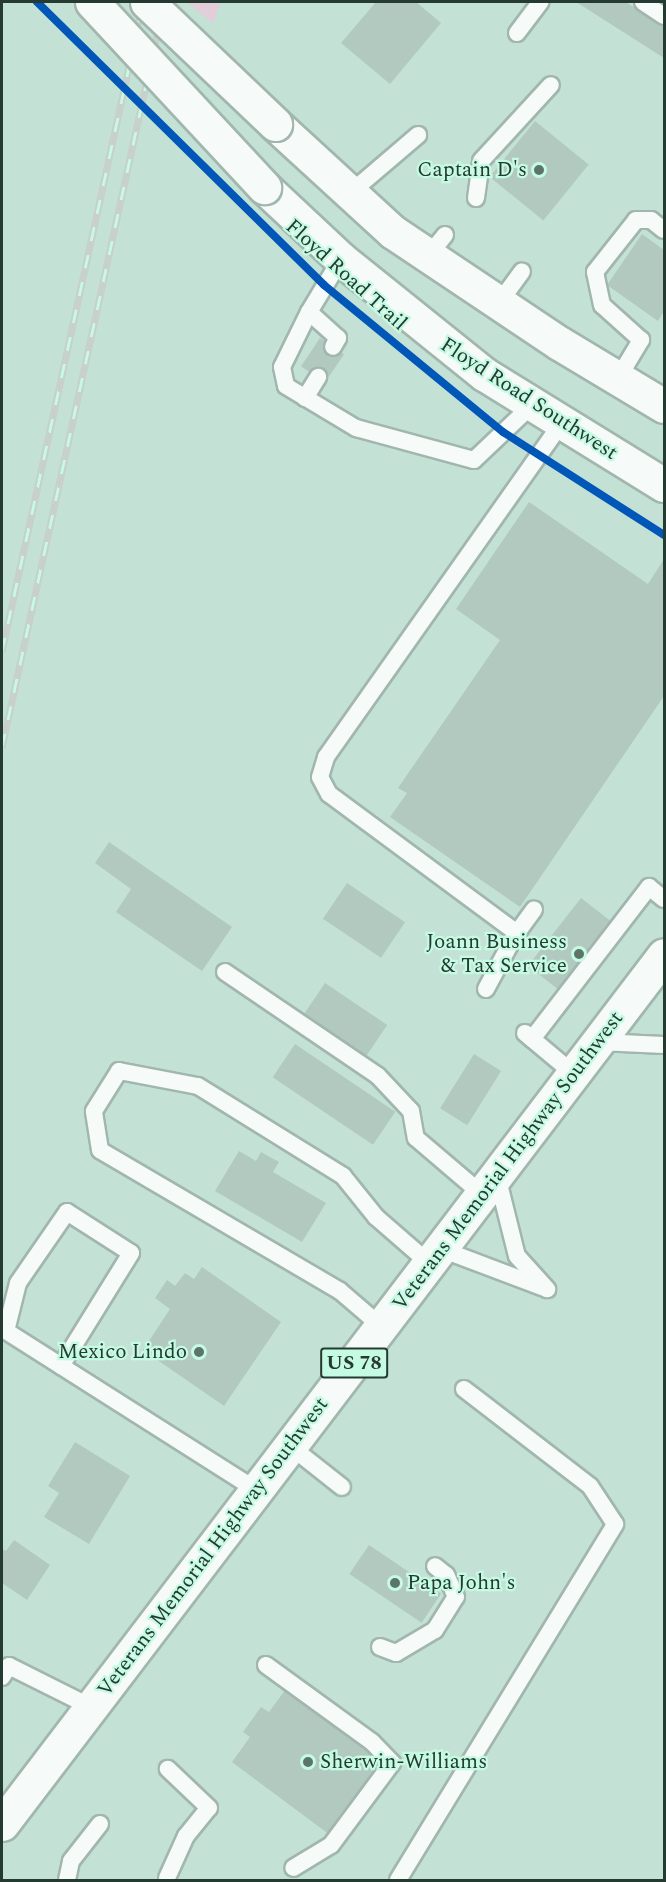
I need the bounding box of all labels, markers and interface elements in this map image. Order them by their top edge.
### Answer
place label: Captain D's [417,157,527,183]
marker: Captain D's [532,163,546,177]
street label: Floyd Road Trail [280,214,412,336]
street label: Floyd Road Southwest [436,332,622,466]
place label: Joann Business & Tax Service [426,929,567,979]
marker: Joann Business & Tax Service [572,947,586,961]
street label: Veterans Memorial Highway Southwest [387,1006,629,1316]
place label: Mexico Lindo [58,1339,187,1365]
marker: Mexico Lindo [192,1345,206,1359]
road number: US 78 [320,1346,388,1380]
street label: Veterans Memorial Highway Southwest [92,1392,334,1702]
place label: Papa John's [407,1570,516,1596]
marker: Papa John's [388,1576,402,1590]
place label: Sherwin-Williams [320,1749,487,1775]
marker: Sherwin-Williams [301,1755,315,1769]

